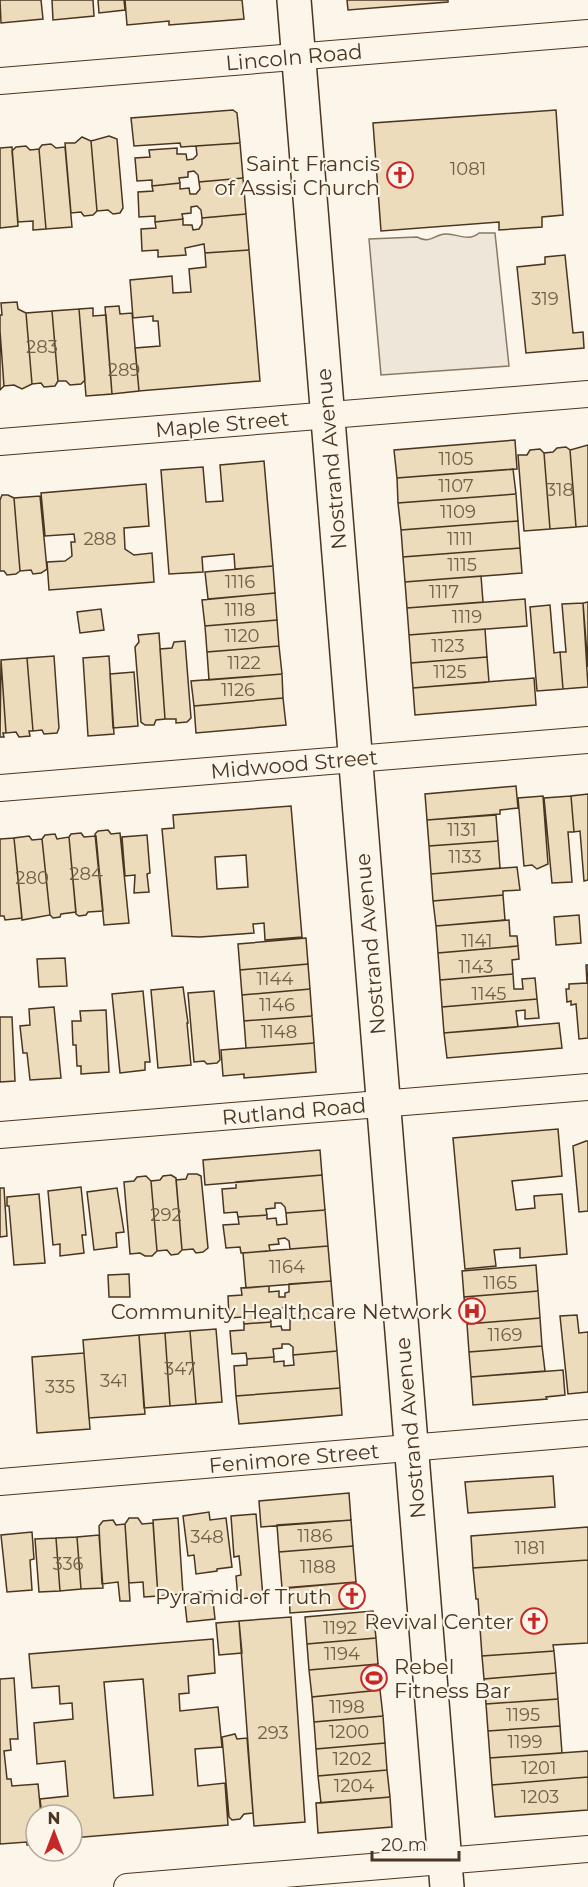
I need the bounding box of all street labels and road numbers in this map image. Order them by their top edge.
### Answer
street label: Lincoln Road [225,39,363,75]
street label: Nostrand Avenue [311,367,351,551]
street label: Maple Street [154,406,290,442]
street label: Midwood Street [209,744,379,784]
street label: Nostrand Avenue [350,852,390,1036]
street label: Rutland Road [221,1092,367,1130]
street label: Nostrand Avenue [390,1336,430,1520]
street label: Fenimore Street [208,1438,380,1478]

